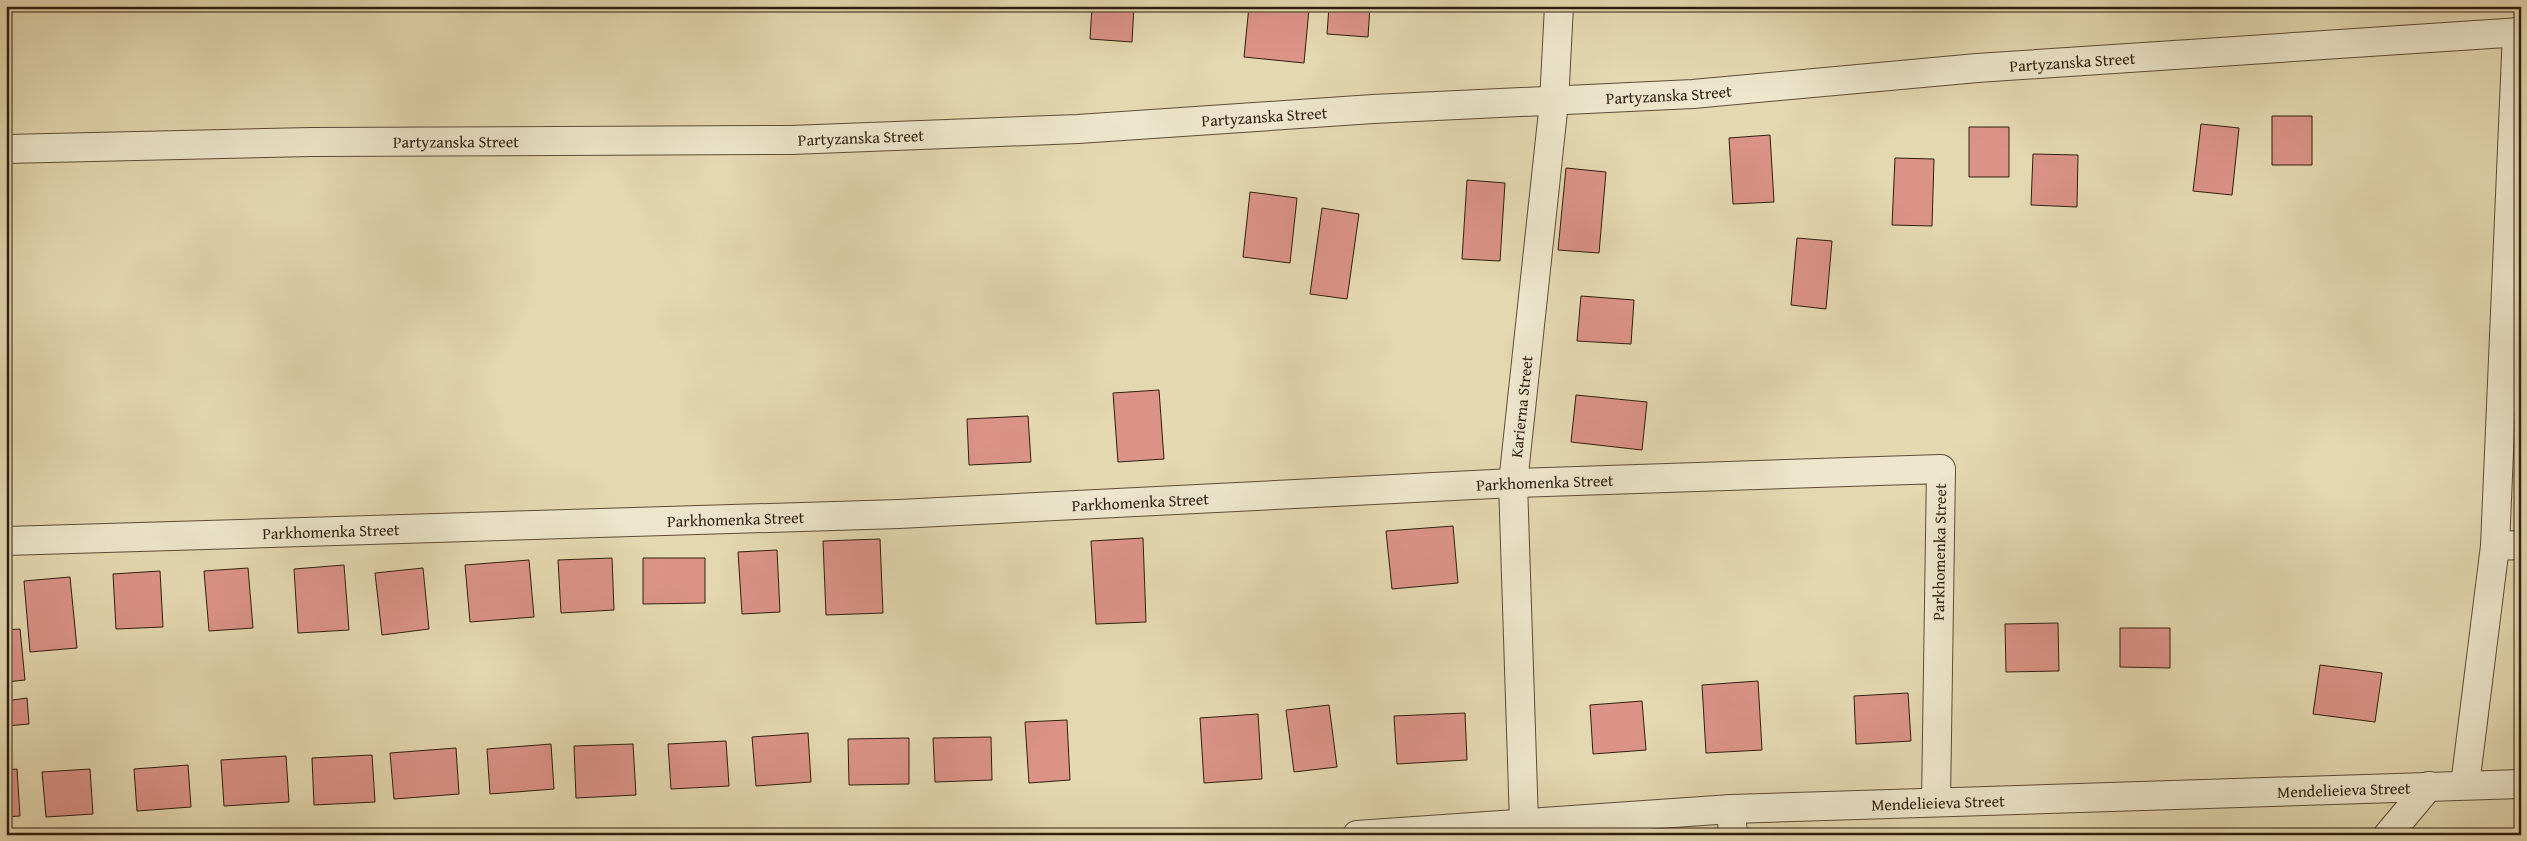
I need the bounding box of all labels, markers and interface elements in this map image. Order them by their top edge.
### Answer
street label: Partyzanska Street [2009,46,2136,78]
street label: Partyzanska Street [1605,78,1733,110]
street label: Partyzanska Street [1201,100,1328,133]
street label: Partyzanska Street [797,123,925,152]
street label: Partyzanska Street [393,129,519,154]
street label: Karierna Street [1504,354,1539,459]
street label: Parkhomenka Street [1476,468,1614,497]
street label: Parkhomenka Street [1926,483,1952,621]
street label: Parkhomenka Street [1071,486,1210,517]
street label: Parkhomenka Street [667,505,805,533]
street label: Parkhomenka Street [262,517,400,545]
street label: Mendelieieva Street [2277,775,2411,804]
street label: Mendelieieva Street [1871,788,2005,817]

